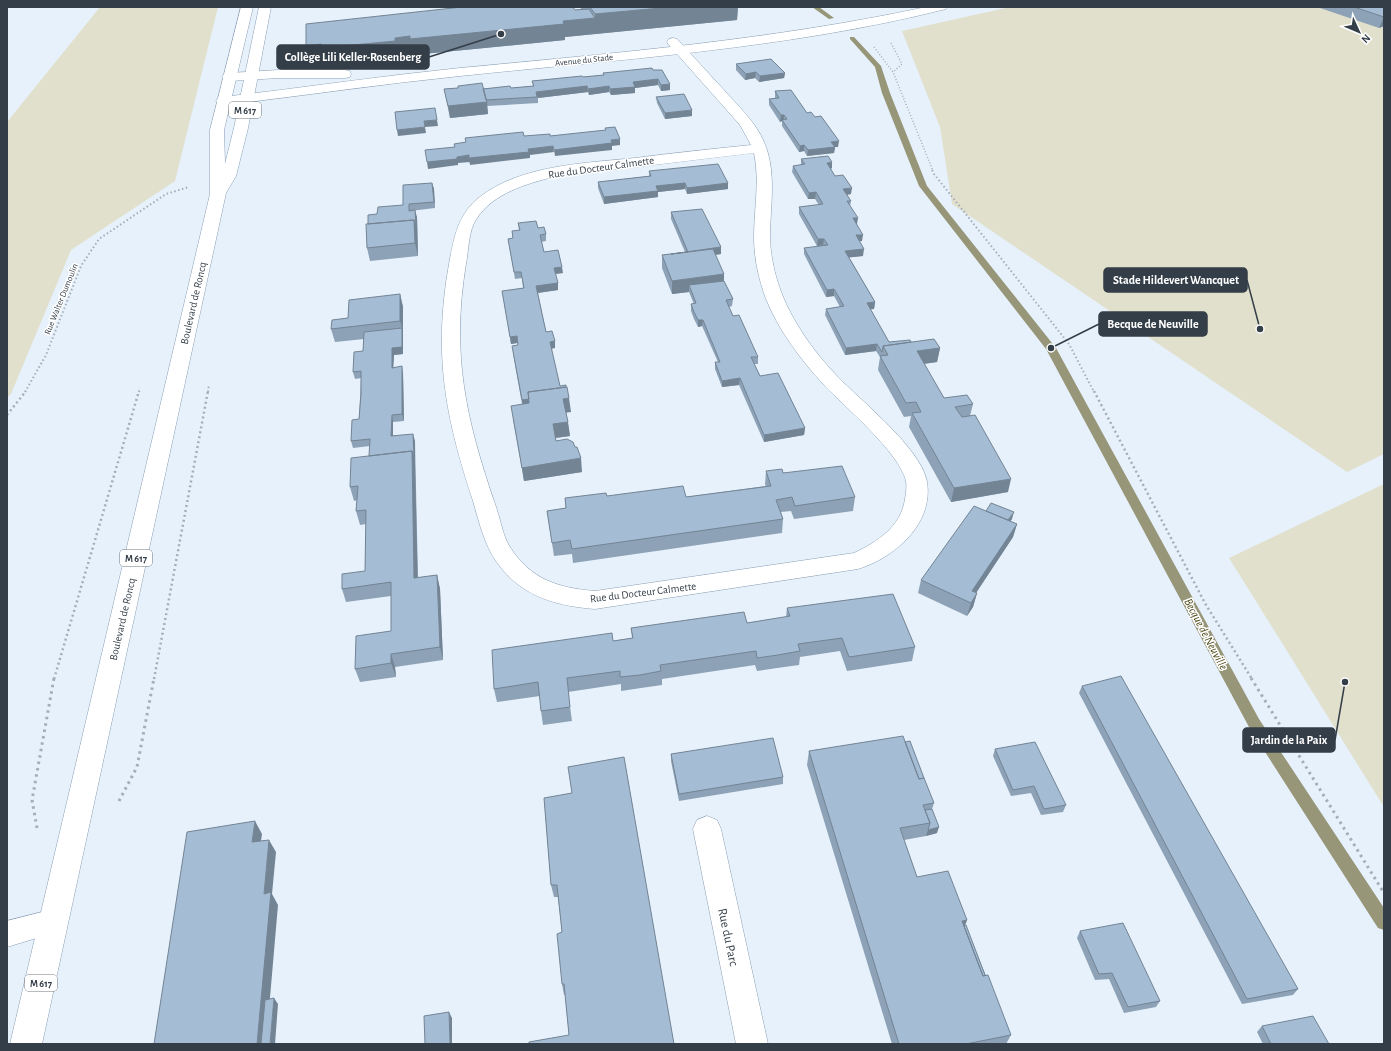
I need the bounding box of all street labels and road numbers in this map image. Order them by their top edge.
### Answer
street label: Avenue du Stade [554,53,614,68]
road number: M 617 [229,102,261,118]
street label: Rue du Docteur Calmette [547,155,655,180]
street label: Boulevard de Roncq [179,261,208,345]
street label: Rue Walter Dumoulin [43,262,80,336]
road number: M 617 [120,550,152,566]
street label: Boulevard de Roncq [108,577,137,661]
street label: Rue du Docteur Calmette [589,581,697,604]
street label: Rue du Parc [715,907,740,967]
road number: M 617 [25,975,57,991]

